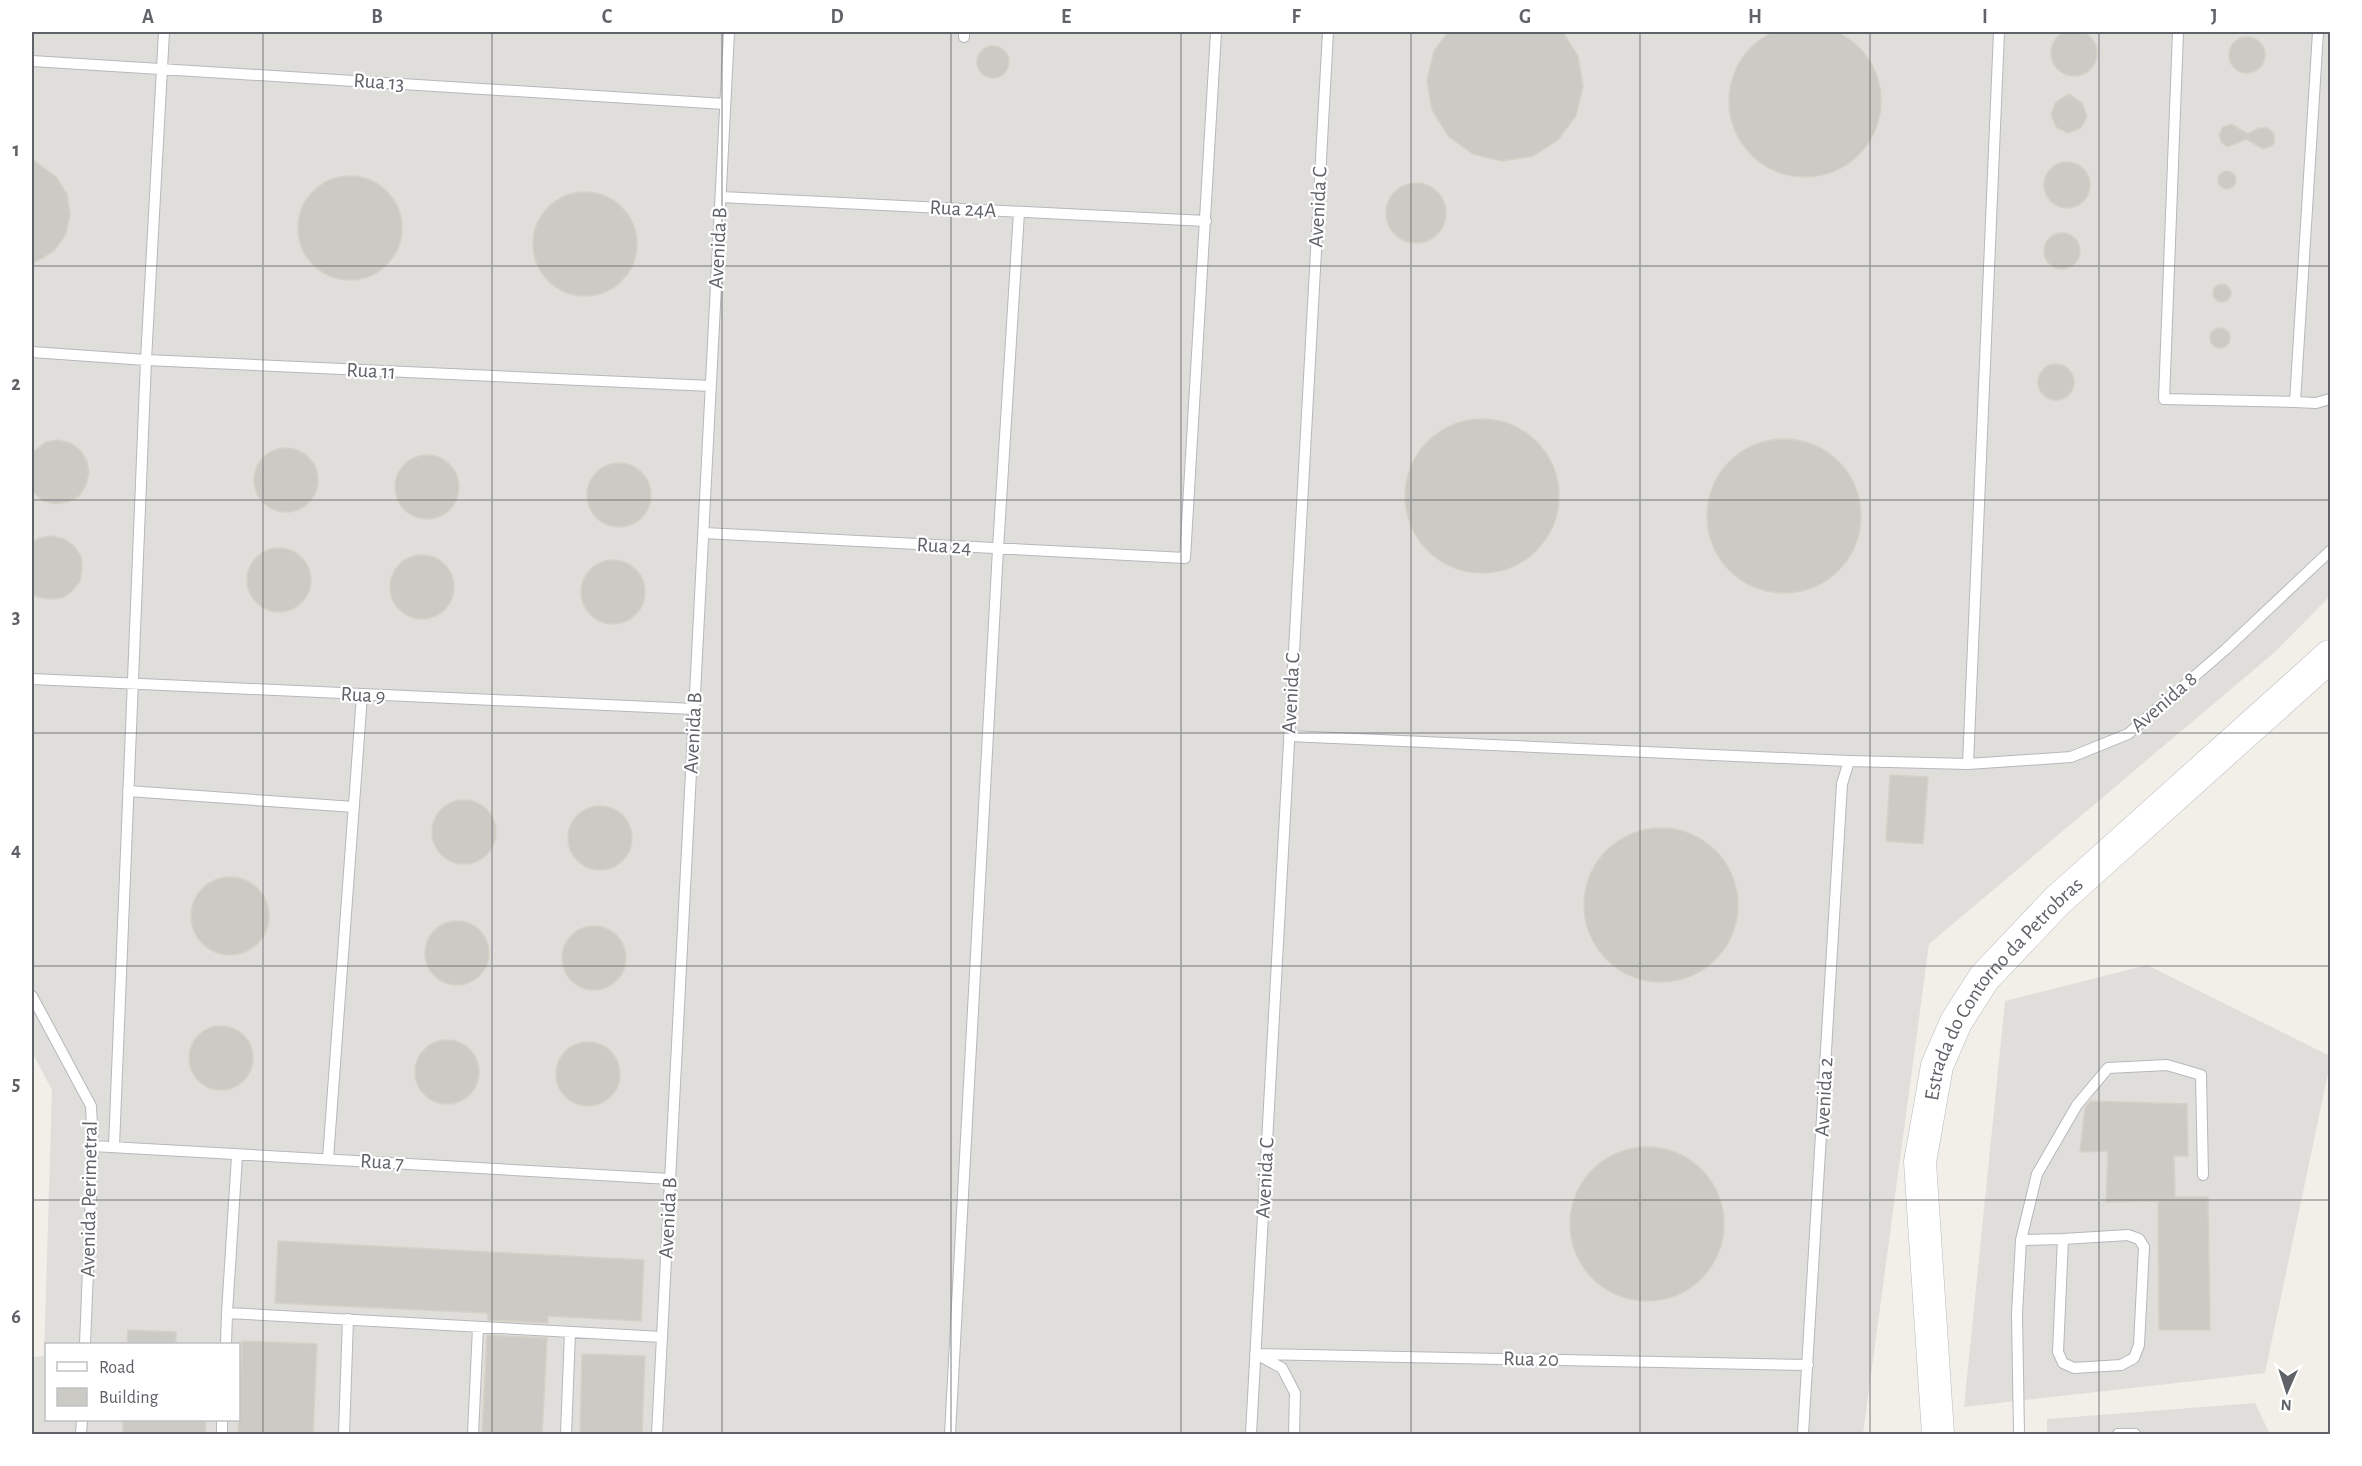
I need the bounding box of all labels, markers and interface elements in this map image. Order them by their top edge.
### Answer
text: A [142,7,154,27]
text: B [371,7,383,27]
text: C [602,7,613,27]
text: D [830,7,844,27]
text: E [1061,7,1071,27]
text: F [1291,7,1301,27]
text: G [1519,7,1531,27]
text: H [1748,7,1762,27]
text: I [1982,7,1988,27]
text: J [2211,7,2217,27]
street label: Rua 13 [353,70,405,94]
text: 1 [12,140,20,160]
street label: Avenida C [1305,166,1331,248]
street label: Rua 24A [929,197,997,221]
street label: Avenida B [705,207,731,289]
street label: Rua 11 [346,359,396,383]
text: 2 [11,374,21,394]
street label: Rua 24 [916,534,972,558]
text: 3 [12,607,20,627]
street label: Avenida C [1278,652,1304,734]
street label: Avenida 8 [2127,668,2201,736]
street label: Rua 9 [340,683,386,707]
street label: Avenida B [680,692,706,774]
text: 4 [11,840,21,860]
street label: Estrada do Contorno da Petrobras [1921,873,2087,1102]
street label: Avenida 2 [1811,1057,1837,1137]
text: 5 [12,1074,20,1094]
street label: Avenida Perimetral [77,1121,101,1277]
street label: Avenida C [1252,1137,1278,1219]
street label: Rua 7 [360,1150,405,1174]
street label: Avenida B [655,1177,681,1259]
text: 6 [11,1307,21,1327]
legend [45,1343,240,1421]
street label: Rua 20 [1503,1348,1559,1370]
text: Road [99,1359,135,1377]
north arrow [2257,1361,2317,1421]
text: Building [99,1389,159,1407]
text: N [2280,1397,2292,1413]

